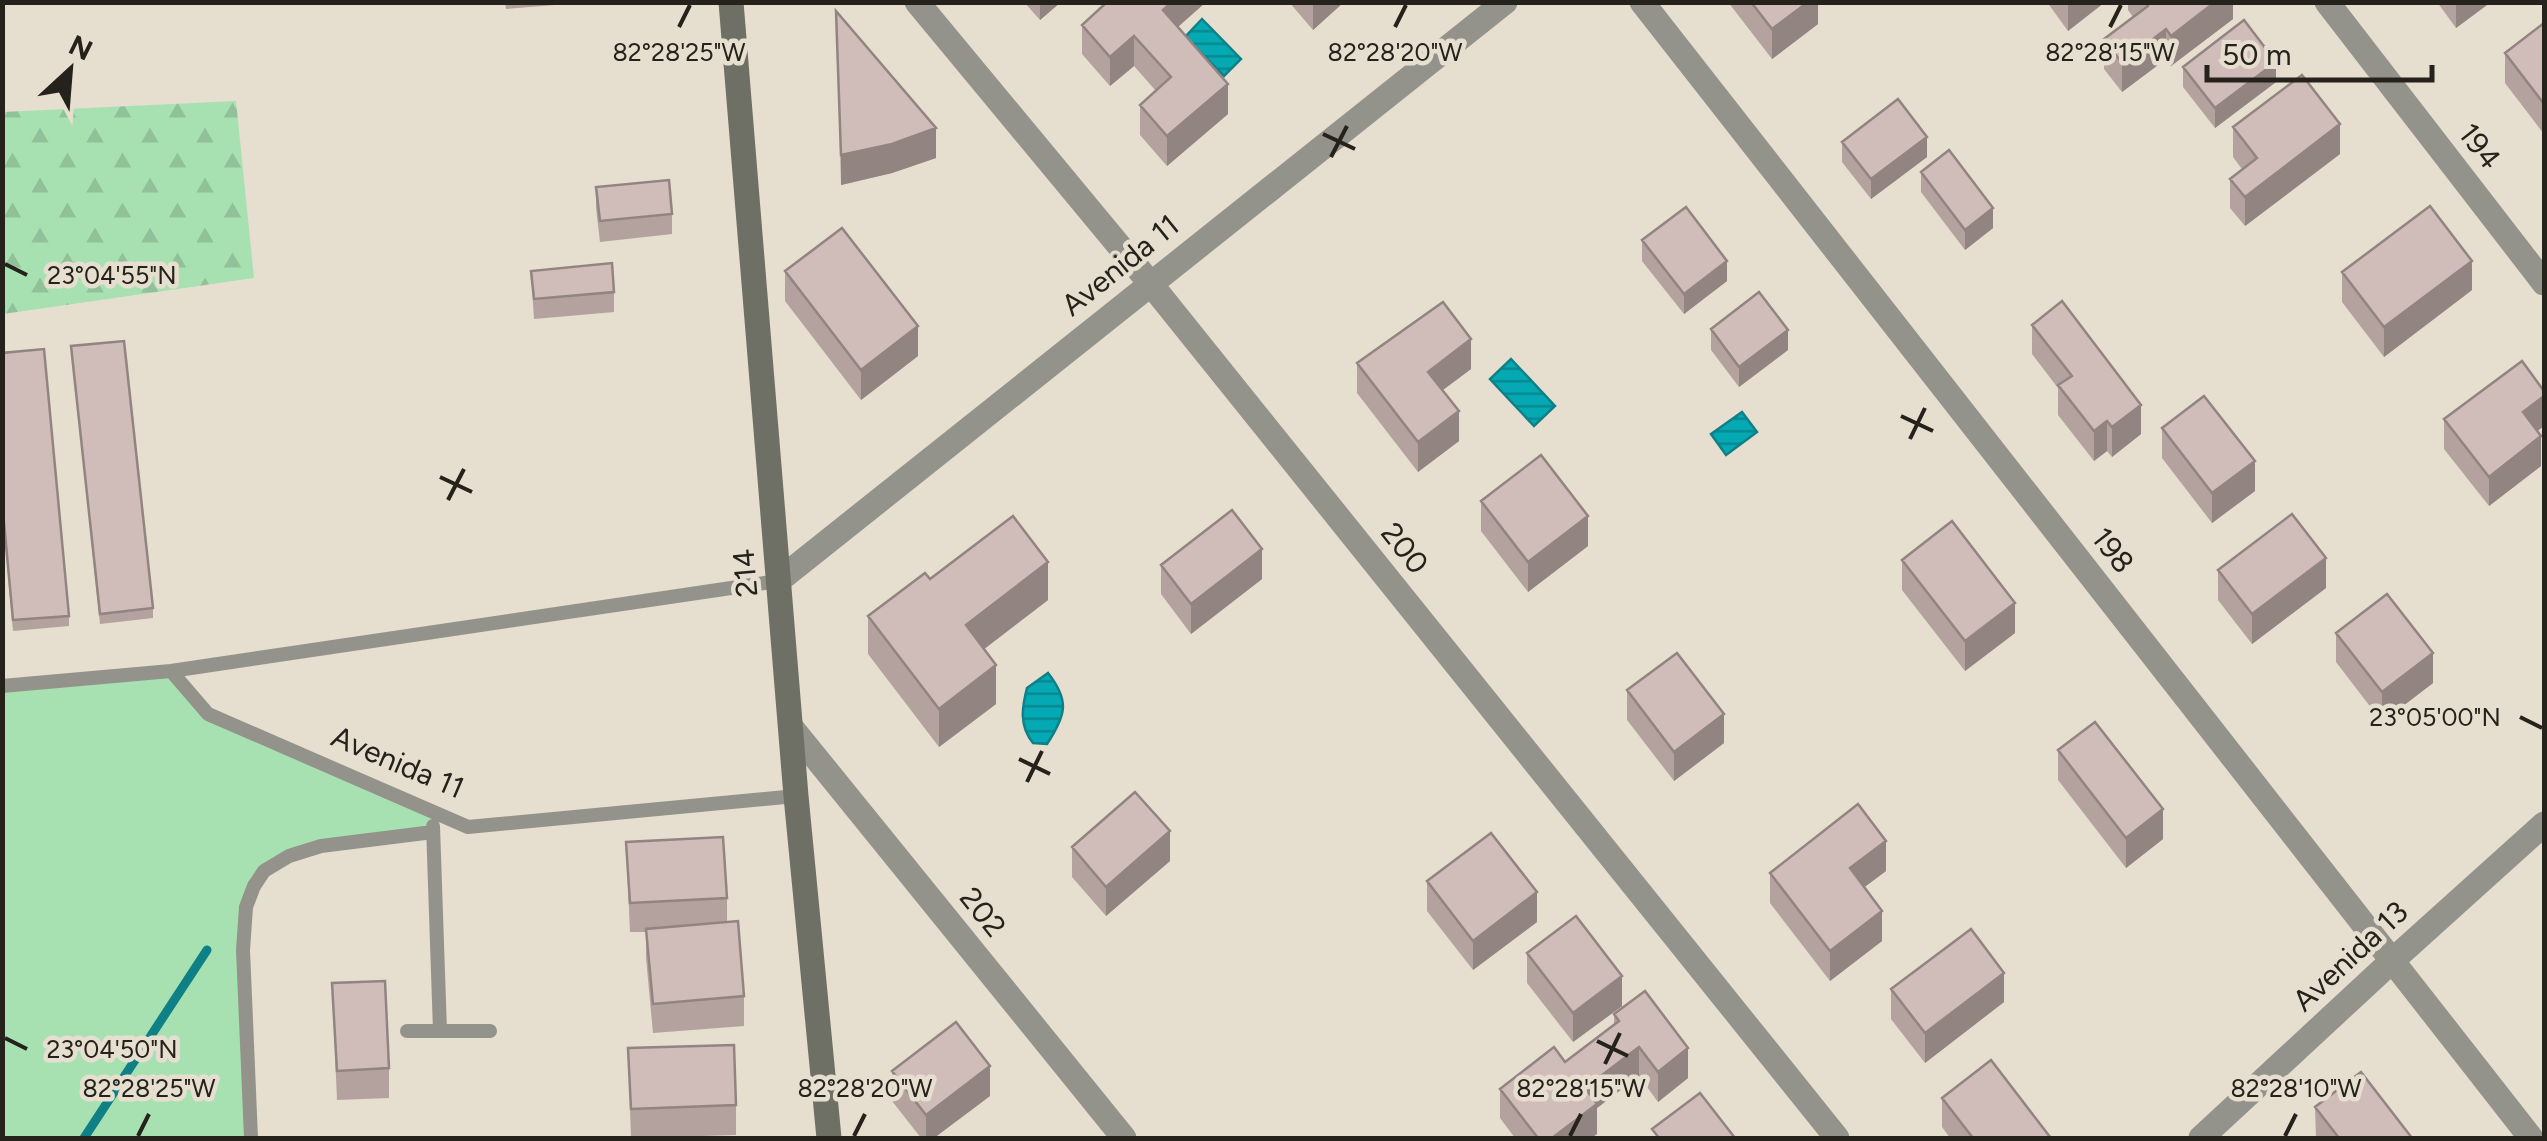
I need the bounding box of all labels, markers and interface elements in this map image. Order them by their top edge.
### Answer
north arrow [20,20,120,120]
scale bar [2207,20,2432,82]
text: N [64,28,98,68]
text: 50 m [2222,36,2291,73]
text: 82°28'25"W [612,37,746,67]
text: 82°28'20"W [1328,37,1462,67]
text: 82°28'15"W [2045,37,2175,67]
street label: 194 [2451,116,2509,176]
street label: Avenida 11 [1054,206,1186,324]
text: 23°04'55"N [47,260,177,290]
street label: 200 [1373,515,1437,581]
street label: 198 [2084,520,2142,580]
street label: 214 [724,548,766,598]
text: 23°05'00"N [2369,702,2501,732]
street label: Avenida 11 [326,718,470,806]
street label: 202 [952,880,1014,944]
street label: Avenida 13 [2285,893,2415,1019]
text: 23°04'50"N [46,1034,178,1064]
text: 82°28'25"W [82,1073,216,1103]
text: 82°28'20"W [798,1073,932,1103]
text: 82°28'15"W [1516,1073,1646,1103]
text: 82°28'10"W [2230,1073,2362,1103]

